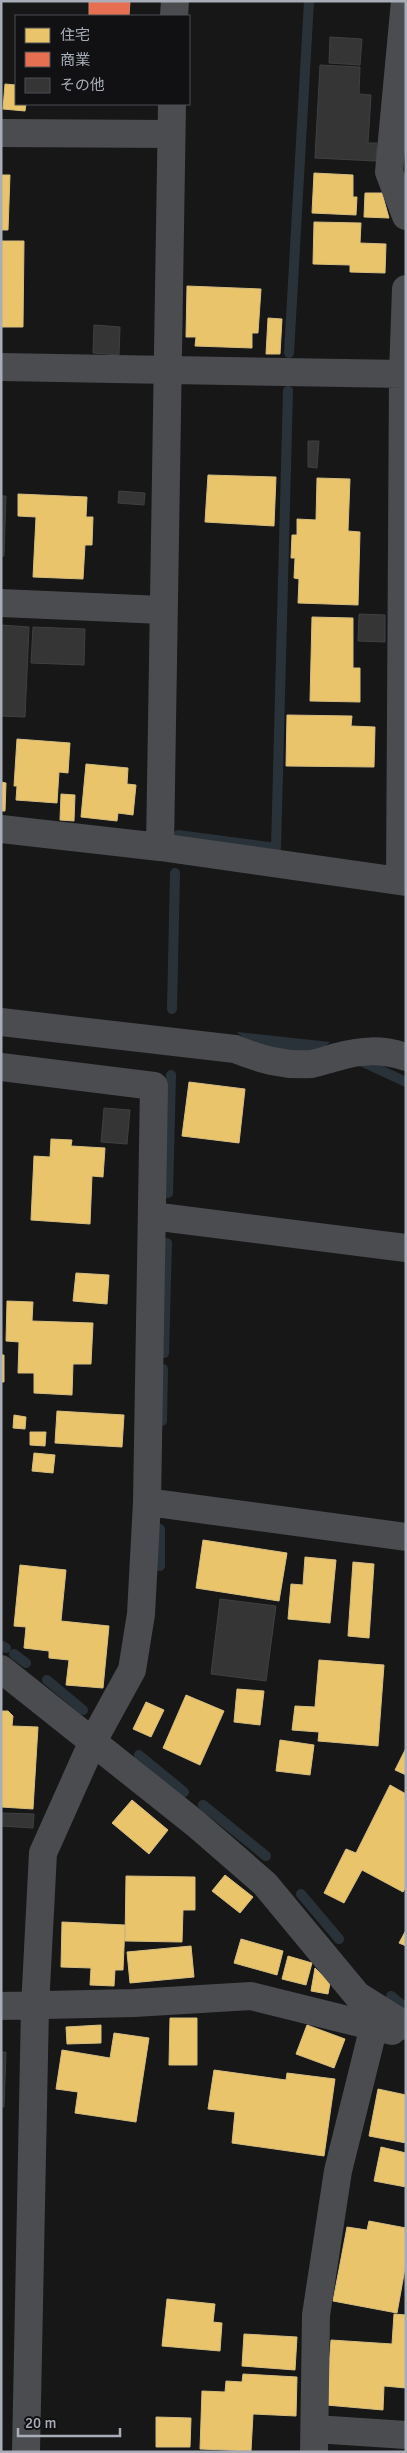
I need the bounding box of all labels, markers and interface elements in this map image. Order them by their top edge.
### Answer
legend [15,15,190,105]
text: 住宅 [60,26,90,44]
text: 商業 [60,51,90,69]
text: その他 [60,76,105,94]
scale bar [18,2406,120,2438]
text: 20 m [25,2414,56,2432]

